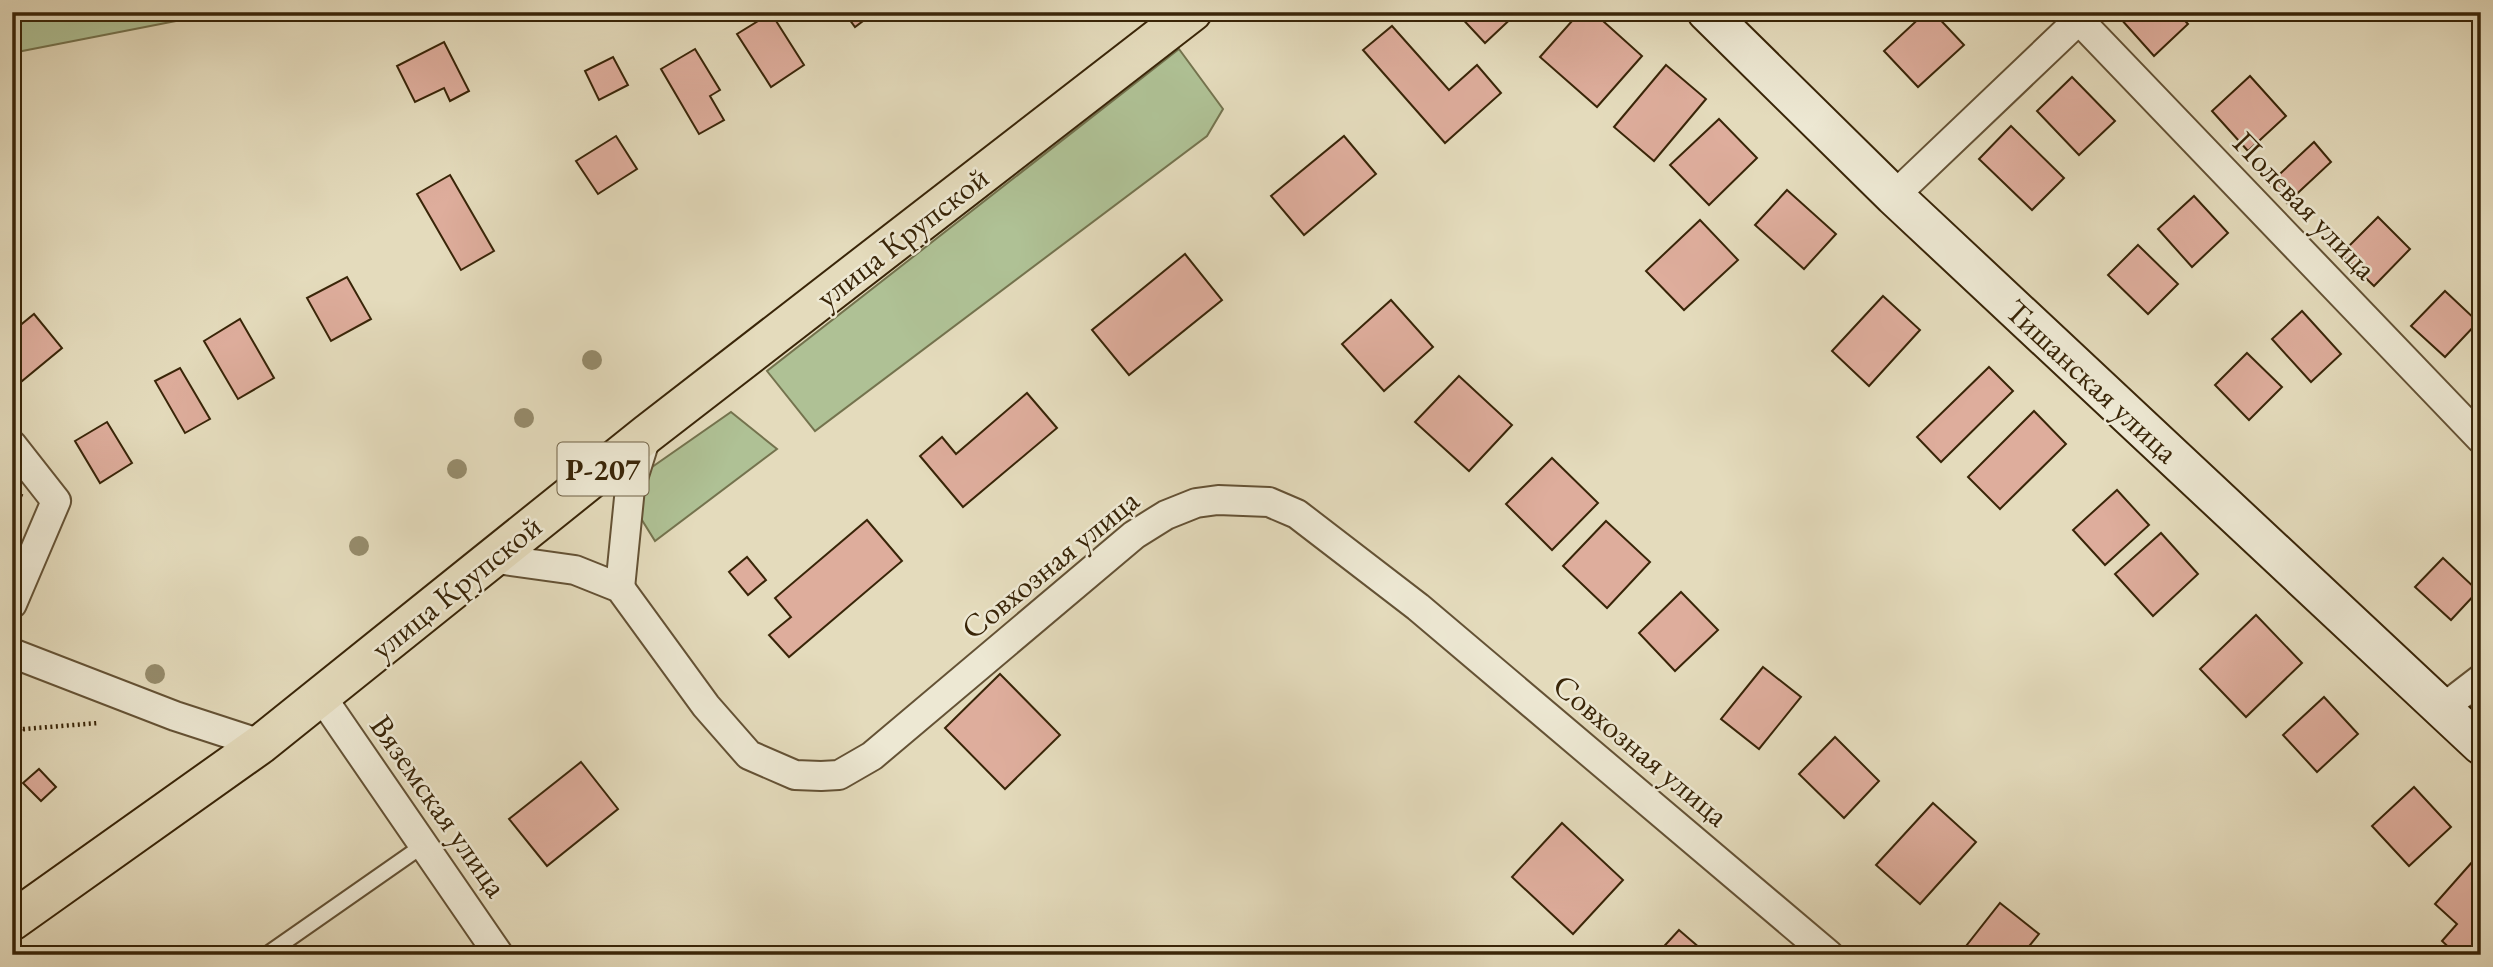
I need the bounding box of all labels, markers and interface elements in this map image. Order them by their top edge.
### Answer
street label: Полевая улица [2223,122,2387,289]
street label: улица Крупской [807,156,997,318]
street label: Тишанская улица [1996,290,2188,472]
road number: Р-207 [558,442,648,496]
street label: Совхозная улица [952,479,1148,649]
street label: улица Крупской [362,505,550,669]
street label: Совхозная улица [1544,664,1738,836]
street label: Вяземская улица [361,707,518,906]

